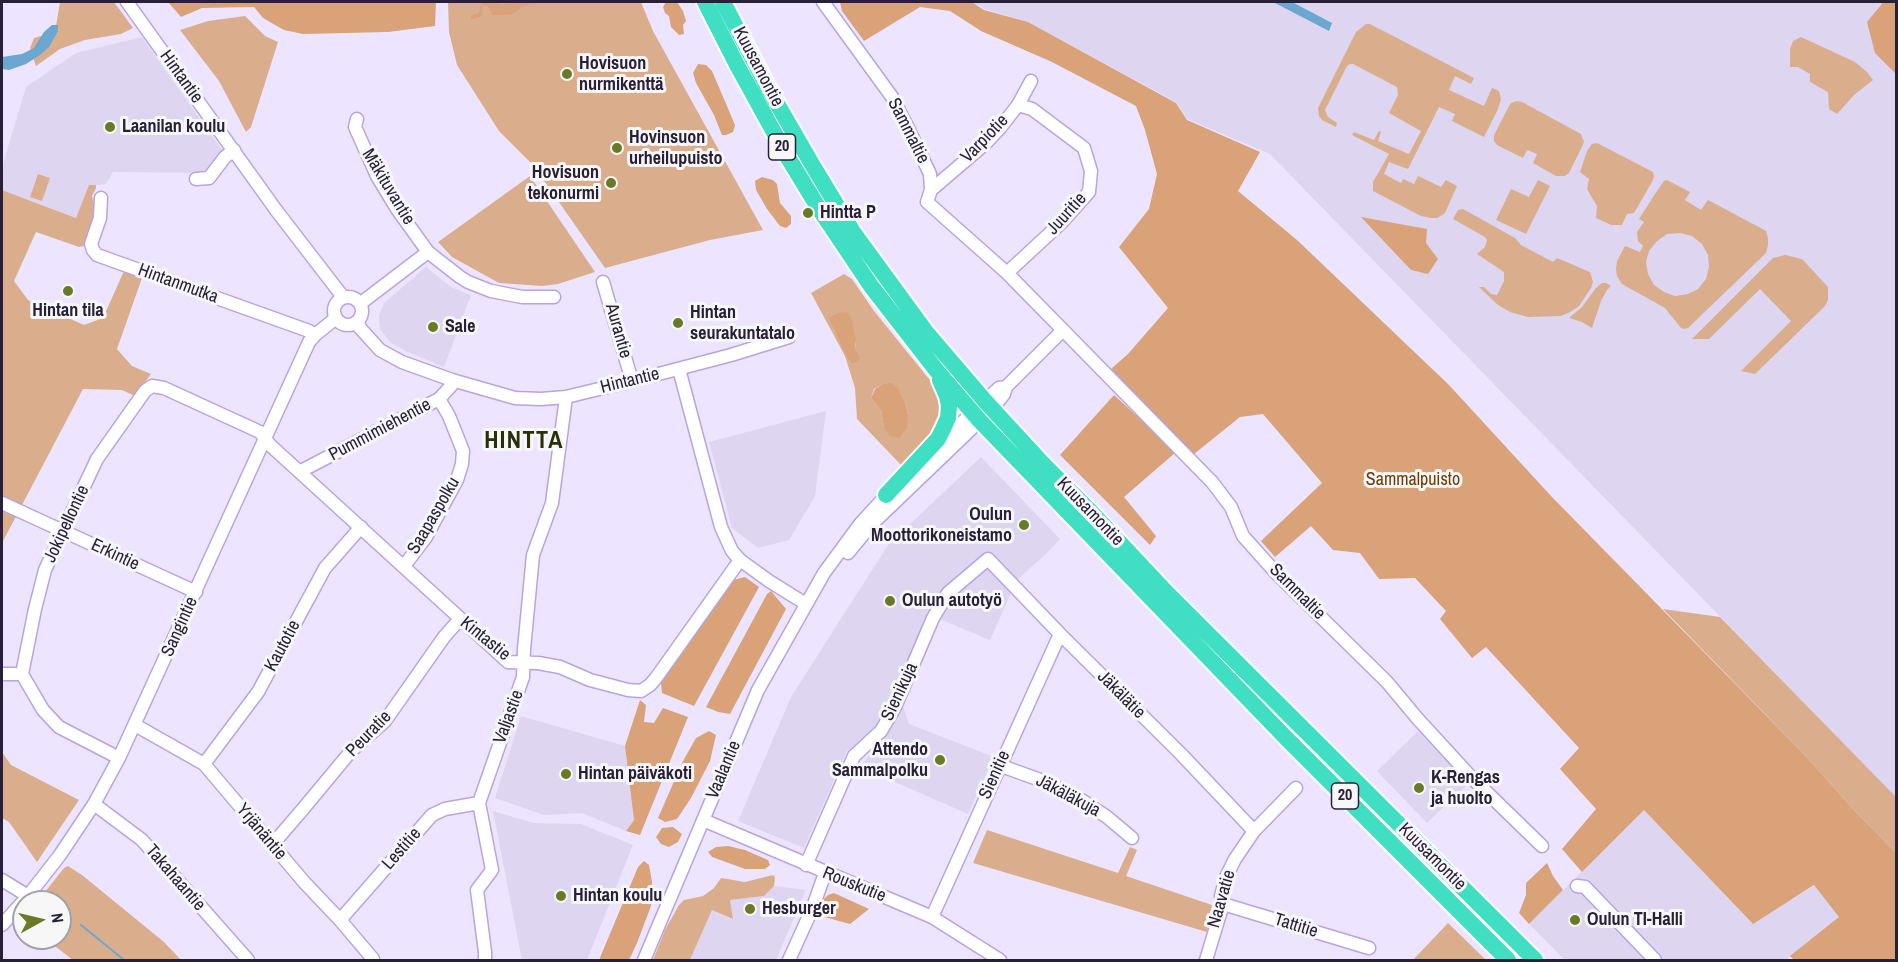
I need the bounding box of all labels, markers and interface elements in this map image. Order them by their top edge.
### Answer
street label: Kuusamontie [728,24,788,110]
street label: Hintantie [155,46,207,108]
place label: Hovisuon nurmikenttä [579,53,663,96]
marker: Hovisuon nurmikenttä [560,67,574,81]
street label: Sammaltie [882,95,934,167]
street label: Varpiotie [957,110,1013,168]
place label: Laanilan koulu [122,116,225,138]
marker: Laanilan koulu [103,120,117,134]
place label: Hovinsuon urheilupuisto [629,127,722,170]
road number: 20 [768,134,796,160]
marker: Hovinsuon urheilupuisto [610,141,624,155]
street label: Mäkituvantie [357,145,419,229]
place label: Hovisuon tekonurmi [528,162,599,204]
marker: Hovisuon tekonurmi [604,176,618,190]
street label: Juuritie [1043,188,1091,240]
place label: Hintta P [820,202,876,224]
marker: Hintta P [801,206,815,220]
street label: Hintanmutka [135,260,221,308]
marker: Hintan tila [61,284,75,298]
place label: Hintan tila [32,300,104,322]
street label: Aurantie [600,301,636,361]
place label: Hintan seurakuntatalo [690,302,795,344]
place label: Sale [445,316,475,338]
marker: Hintan seurakuntatalo [671,316,685,330]
marker: Sale [426,320,440,334]
street label: Hintantie [598,363,662,399]
street label: Pummimiehentie [325,394,435,466]
district label: HINTTA [484,428,564,456]
park label: Sammalpuisto [1366,469,1460,491]
street label: Kuusamontie [1052,473,1128,551]
street label: Saapaspolku [403,474,465,558]
street label: Jokipellontie [40,482,94,566]
place label: Oulun Moottorikoneistamo [871,504,1012,546]
marker: Oulun Moottorikoneistamo [1017,518,1031,532]
street label: Erkintie [87,534,143,576]
street label: Sammaltie [1264,559,1330,625]
place label: Oulun autotyö [902,590,1002,612]
street label: Sangintie [157,594,203,660]
marker: Oulun autotyö [883,594,897,608]
street label: Kintastie [456,612,514,666]
street label: Kautotie [261,617,305,675]
street label: Sienikuja [877,660,923,724]
street label: Jäkälätie [1092,666,1150,724]
street label: Valjastie [489,687,529,747]
street label: Peuratie [342,706,396,762]
street label: Vaalantie [702,738,746,802]
place label: Attendo Sammalpolku [832,739,928,782]
street label: Sienitie [975,747,1015,803]
marker: Attendo Sammalpolku [933,753,947,767]
place label: Hintan päiväkoti [578,763,692,785]
marker: Hintan päiväkoti [559,767,573,781]
place label: K-Rengas ja huolto [1431,767,1500,810]
street label: Jäkäläkuja [1032,770,1104,822]
marker: K-Rengas ja huolto [1412,781,1426,795]
road number: 20 [1332,783,1358,809]
street label: Yrjänäntie [231,799,291,865]
street label: Kuusamontie [1394,819,1470,895]
street label: Lestitie [378,824,426,874]
street label: Takahaantie [140,840,210,916]
street label: Rouskutie [819,863,889,907]
street label: Naavatie [1203,868,1241,930]
place label: Hintan koulu [573,885,662,907]
marker: Hintan koulu [554,889,568,903]
north arrow [12,890,72,950]
place label: Hesburger [762,898,836,920]
marker: Hesburger [743,902,757,916]
street label: Tattitie [1272,909,1320,943]
place label: Oulun TI-Halli [1587,909,1683,931]
text: N [46,912,69,924]
marker: Oulun TI-Halli [1568,913,1582,927]

